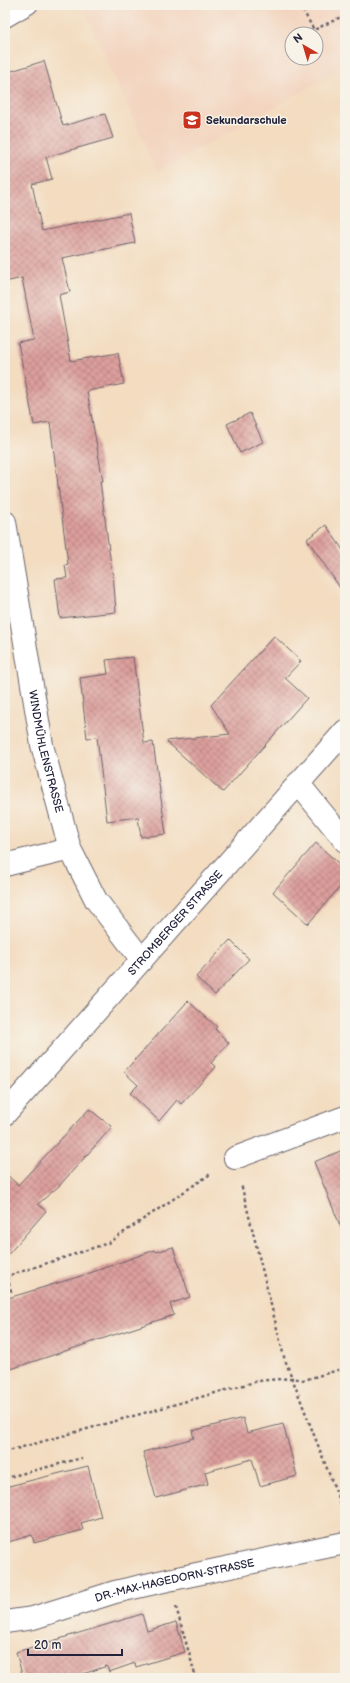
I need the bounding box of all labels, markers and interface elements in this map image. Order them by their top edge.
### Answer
north arrow [284,26,324,66]
text: N [291,31,305,46]
school or university icon: Sekundarschule [181,109,203,131]
place label: Sekundarschule [206,114,287,127]
street label: WINDMÜHLENSTRASSE [26,689,66,814]
street label: STROMBERGER STRASSE [125,868,225,978]
street label: DR.-MAX-HAGEDORN-STRASSE [93,1556,256,1605]
scale bar [28,1631,122,1657]
text: 20 m [34,1638,61,1653]

